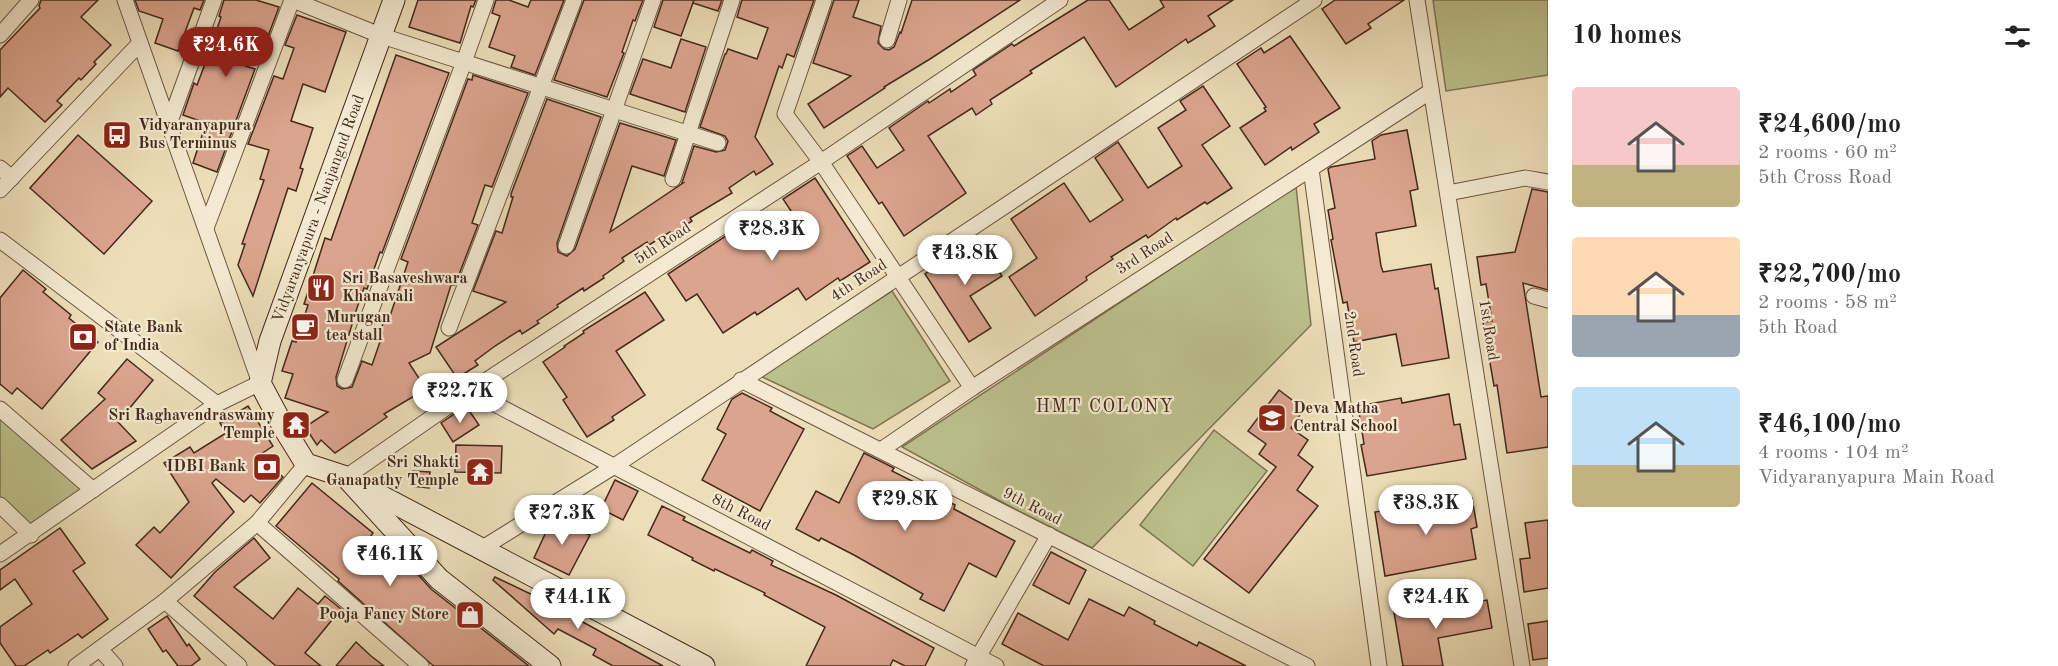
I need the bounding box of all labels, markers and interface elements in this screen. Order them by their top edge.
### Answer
icon: filters [2001,20,2034,53]
text: 10 homes [1572,23,1681,49]
pin: ₹24.6K [177,27,275,78]
text: ₹24.6K [192,36,260,56]
street label: Vidyaranyapura - Nanjangud Road [270,93,368,325]
icon: home [1620,111,1692,183]
text: ₹24,600/mo [1758,112,1901,138]
place label: Vidyaranyapura Bus Terminus [138,118,251,152]
bus stop icon: Vidyaranyapura Bus Terminus [101,119,133,151]
text: 2 rooms · 60 m² [1758,143,1897,163]
text: 5th Cross Road [1758,168,1892,188]
pin: ₹28.3K [723,211,821,262]
street label: 5th Road [632,220,694,268]
text: ₹28.3K [738,220,806,240]
street label: 3rd Road [1114,230,1176,278]
pin: ₹43.8K [916,235,1014,286]
text: ₹43.8K [931,244,999,264]
street label: 4th Road [828,257,890,305]
icon: home [1620,261,1692,333]
text: ₹22,700/mo [1758,262,1901,288]
place label: Sri Basaveshwara Khanavali [342,271,468,305]
restaurant icon: Sri Basaveshwara Khanavali [305,272,337,304]
text: 2 rooms · 58 m² [1758,293,1897,313]
street label: 1st Road [1475,298,1501,362]
place label: Murugan tea stall [326,310,391,344]
street label: 2nd Road [1340,310,1366,378]
cafe icon: Murugan tea stall [289,311,321,343]
text: 5th Road [1758,318,1838,338]
place label: State Bank of India [104,320,183,354]
bank icon: State Bank of India [67,321,99,353]
pin: ₹22.7K [411,373,509,424]
text: ₹22.7K [426,382,494,402]
district label: HMT COLONY [1036,398,1174,416]
place label: Deva Matha Central School [1293,401,1398,435]
school or university icon: Deva Matha Central School [1256,402,1288,434]
place label: Sri Raghavendraswamy Temple [108,408,275,442]
temple icon: Sri Raghavendraswamy Temple [280,409,312,441]
icon: home [1620,411,1692,483]
text: ₹46,100/mo [1758,412,1901,438]
text: 4 rooms · 104 m² [1758,443,1908,463]
bank icon: IDBI Bank [251,451,283,483]
place label: Sri Shakti Ganapathy Temple [326,455,459,489]
temple icon: Sri Shakti Ganapathy Temple [464,456,496,488]
place label: IDBI Bank [166,459,246,475]
text: Vidyaranyapura Main Road [1758,468,1995,488]
pin: ₹29.8K [856,481,954,532]
street label: 9th Road [1000,485,1064,529]
pin: ₹38.3K [1377,485,1475,536]
text: ₹29.8K [871,490,939,510]
street label: 8th Road [709,491,773,535]
text: ₹38.3K [1392,494,1460,514]
pin: ₹27.3K [513,495,611,546]
text: ₹27.3K [528,504,596,524]
pin: ₹46.1K [341,536,439,587]
text: ₹46.1K [356,545,424,565]
pin: ₹44.1K [529,579,627,630]
pin: ₹24.4K [1387,579,1485,630]
text: ₹44.1K [544,588,612,608]
text: ₹24.4K [1402,588,1470,608]
shop icon: Pooja Fancy Store [454,599,486,631]
place label: Pooja Fancy Store [319,607,449,623]

